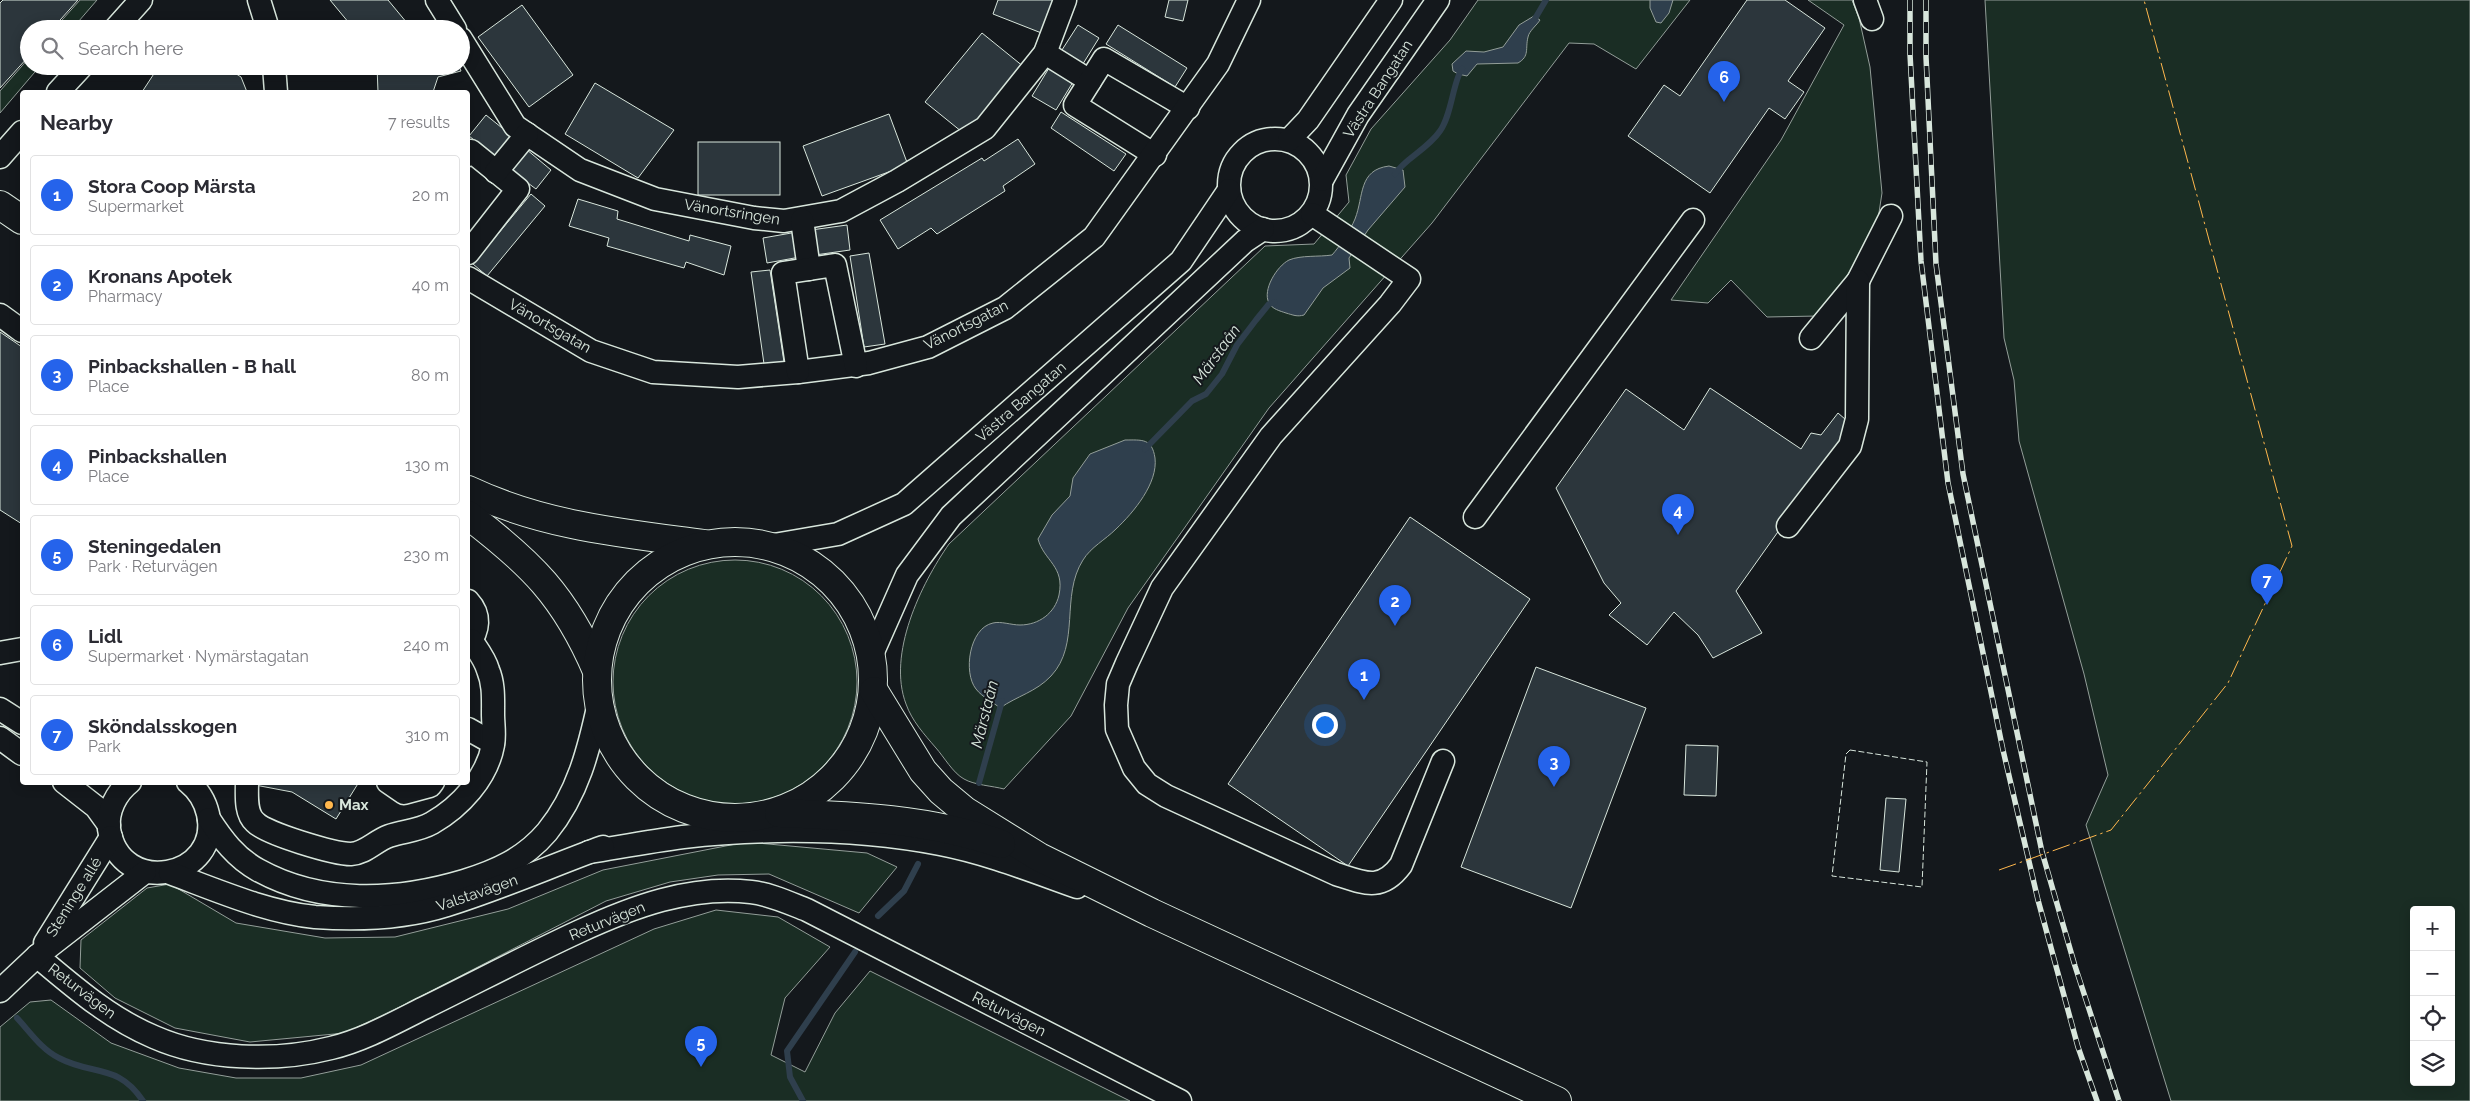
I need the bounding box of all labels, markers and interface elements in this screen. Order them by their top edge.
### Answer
search box [20,20,470,75]
icon: search [38,34,66,62]
text: Search here [78,37,184,59]
street label: Västra Bangatan [1340,37,1416,141]
pin: 6 [1708,61,1740,102]
text: Nearby [40,110,113,135]
text: 7 results [388,113,450,132]
text: Stora Coop Märsta [88,175,256,197]
text: 1 [53,186,61,205]
text: 20 m [412,186,449,205]
street label: Vänortsringen [683,196,781,228]
text: Supermarket [88,197,184,216]
text: Kronans Apotek [88,265,232,287]
text: 2 [52,276,62,295]
text: 40 m [412,276,449,295]
text: Pharmacy [88,287,162,306]
street label: Vänortsgatan [506,295,594,357]
street label: Vänortsgatan [921,296,1011,354]
water label: Märstaån [1188,321,1244,388]
text: Pinbackshallen - B hall [88,355,296,377]
street label: Västra Bangatan [972,358,1070,446]
text: 3 [53,366,61,385]
text: 80 m [411,366,449,385]
text: Place [88,377,129,396]
text: Pinbackshallen [88,445,227,467]
text: 4 [52,456,62,475]
text: 130 m [405,456,449,475]
text: Place [88,467,129,486]
pin: 4 [1662,494,1694,535]
text: Steningedalen [88,535,221,557]
text: 5 [53,546,61,565]
text: 230 m [404,546,449,565]
text: Park · Returvägen [88,557,218,576]
pin: 7 [2251,564,2283,605]
pin: 2 [1379,585,1411,626]
text: Lidl [88,625,122,647]
text: 6 [52,636,62,655]
text: 240 m [403,636,449,655]
text: Supermarket · Nymärstagatan [88,647,309,666]
pin: 1 [1348,659,1380,700]
water label: Märstaån [967,678,1002,750]
your location [1312,712,1338,738]
text: Sköndalsskogen [88,715,237,737]
text: 7 [53,726,61,745]
text: 310 m [405,726,449,745]
text: Park [88,737,121,756]
pin: 3 [1538,746,1570,787]
place label: Max [339,796,368,814]
marker: Max [323,799,335,811]
street label: Steninge allé [42,854,106,940]
street label: Valstavägen [434,871,520,915]
street label: Returvägen [566,898,648,944]
map controls [2410,906,2455,1086]
button: + [2410,906,2455,951]
button: − [2410,951,2455,996]
street label: Returvägen [45,960,119,1022]
street label: Returvägen [969,988,1049,1040]
button: locate [2410,996,2455,1041]
pin: 5 [685,1026,717,1067]
button: layers [2410,1041,2455,1086]

